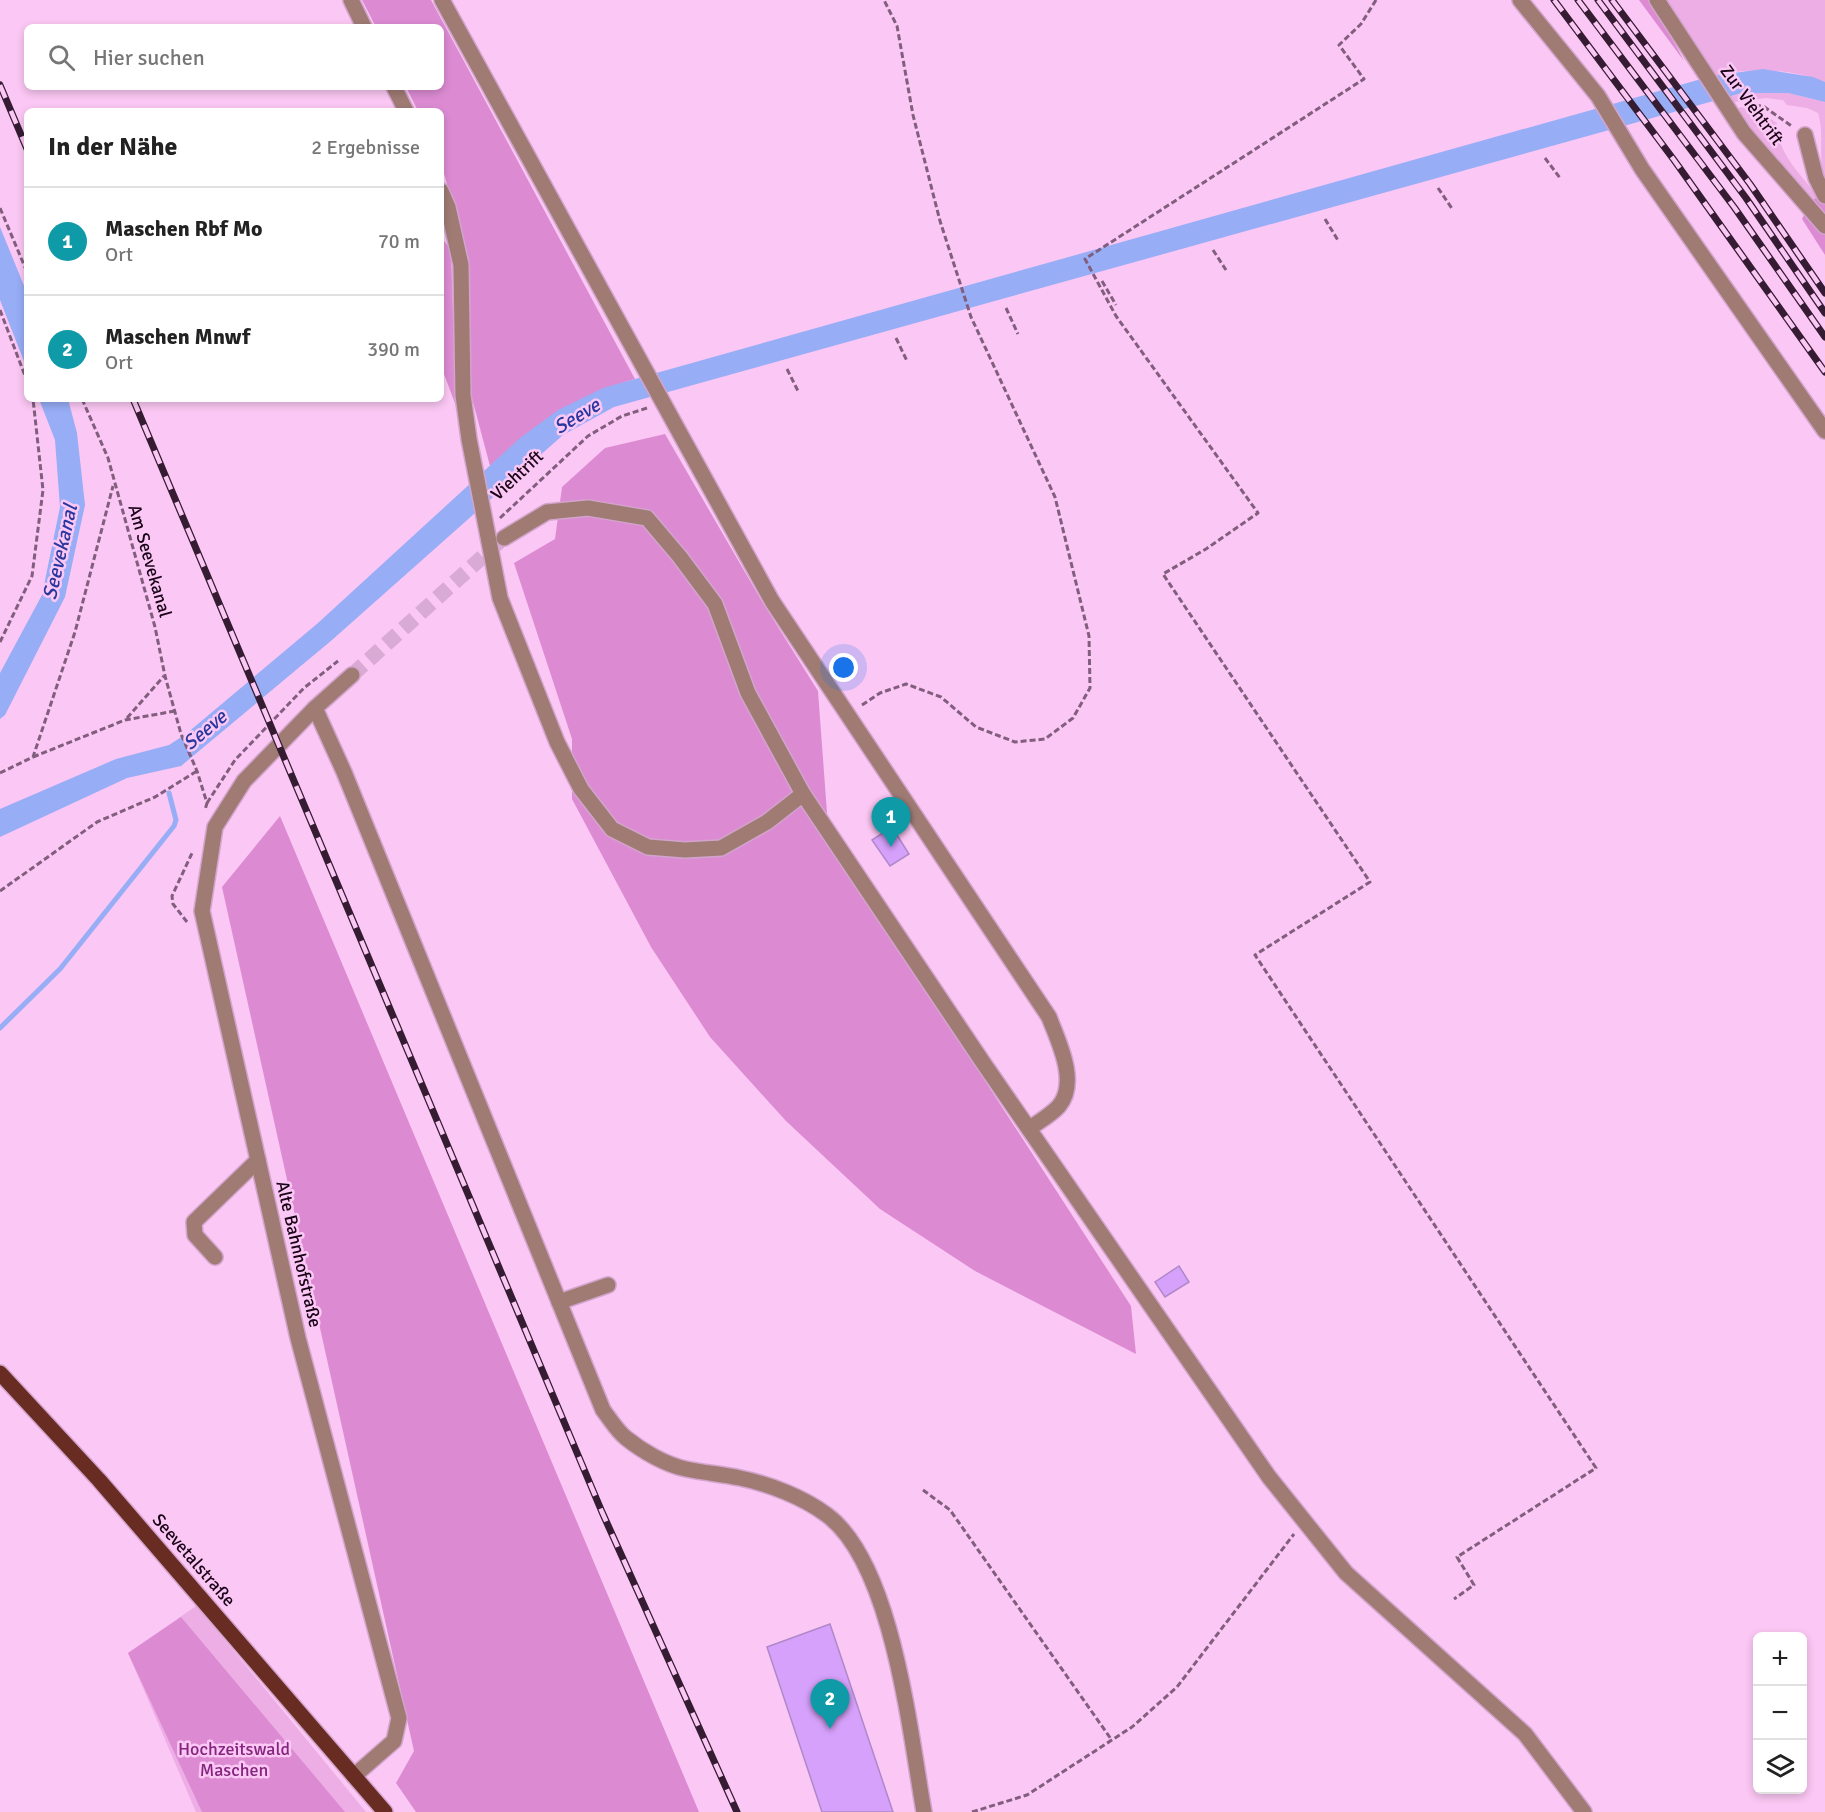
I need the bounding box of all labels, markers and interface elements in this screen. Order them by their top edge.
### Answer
search box [24,24,444,90]
icon: search [45,41,78,74]
text: Hier suchen [93,44,205,71]
street label: Zur Viehtrift [1716,61,1789,150]
text: In der Nähe [48,131,178,163]
text: 2 Ergebnisse [311,135,420,160]
text: Maschen Rbf Mo [105,215,262,242]
text: 1 [62,229,73,254]
text: 70 m [378,229,420,254]
text: Ort [105,242,133,267]
text: Maschen Mnwf [105,323,250,350]
text: 2 [62,337,73,362]
text: 390 m [367,337,420,362]
text: Ort [105,350,133,375]
water label: Seeve [549,392,606,440]
street label: Viehtrift [486,445,548,505]
water label: Seevekanal [37,500,84,602]
street label: Am Seevekanal [123,502,177,620]
your location [829,653,858,682]
water label: Seeve [178,704,233,756]
pin: 1 [872,798,910,847]
street label: Alte Bahnhofstraße [271,1179,327,1329]
street label: Seevetalstraße [148,1509,240,1611]
map controls [1753,1632,1807,1794]
button: + [1753,1632,1807,1686]
pin: 2 [810,1680,850,1729]
button: − [1753,1686,1807,1740]
park label: Hochzeitswald Maschen [178,1738,290,1781]
button: layers [1753,1740,1807,1794]

